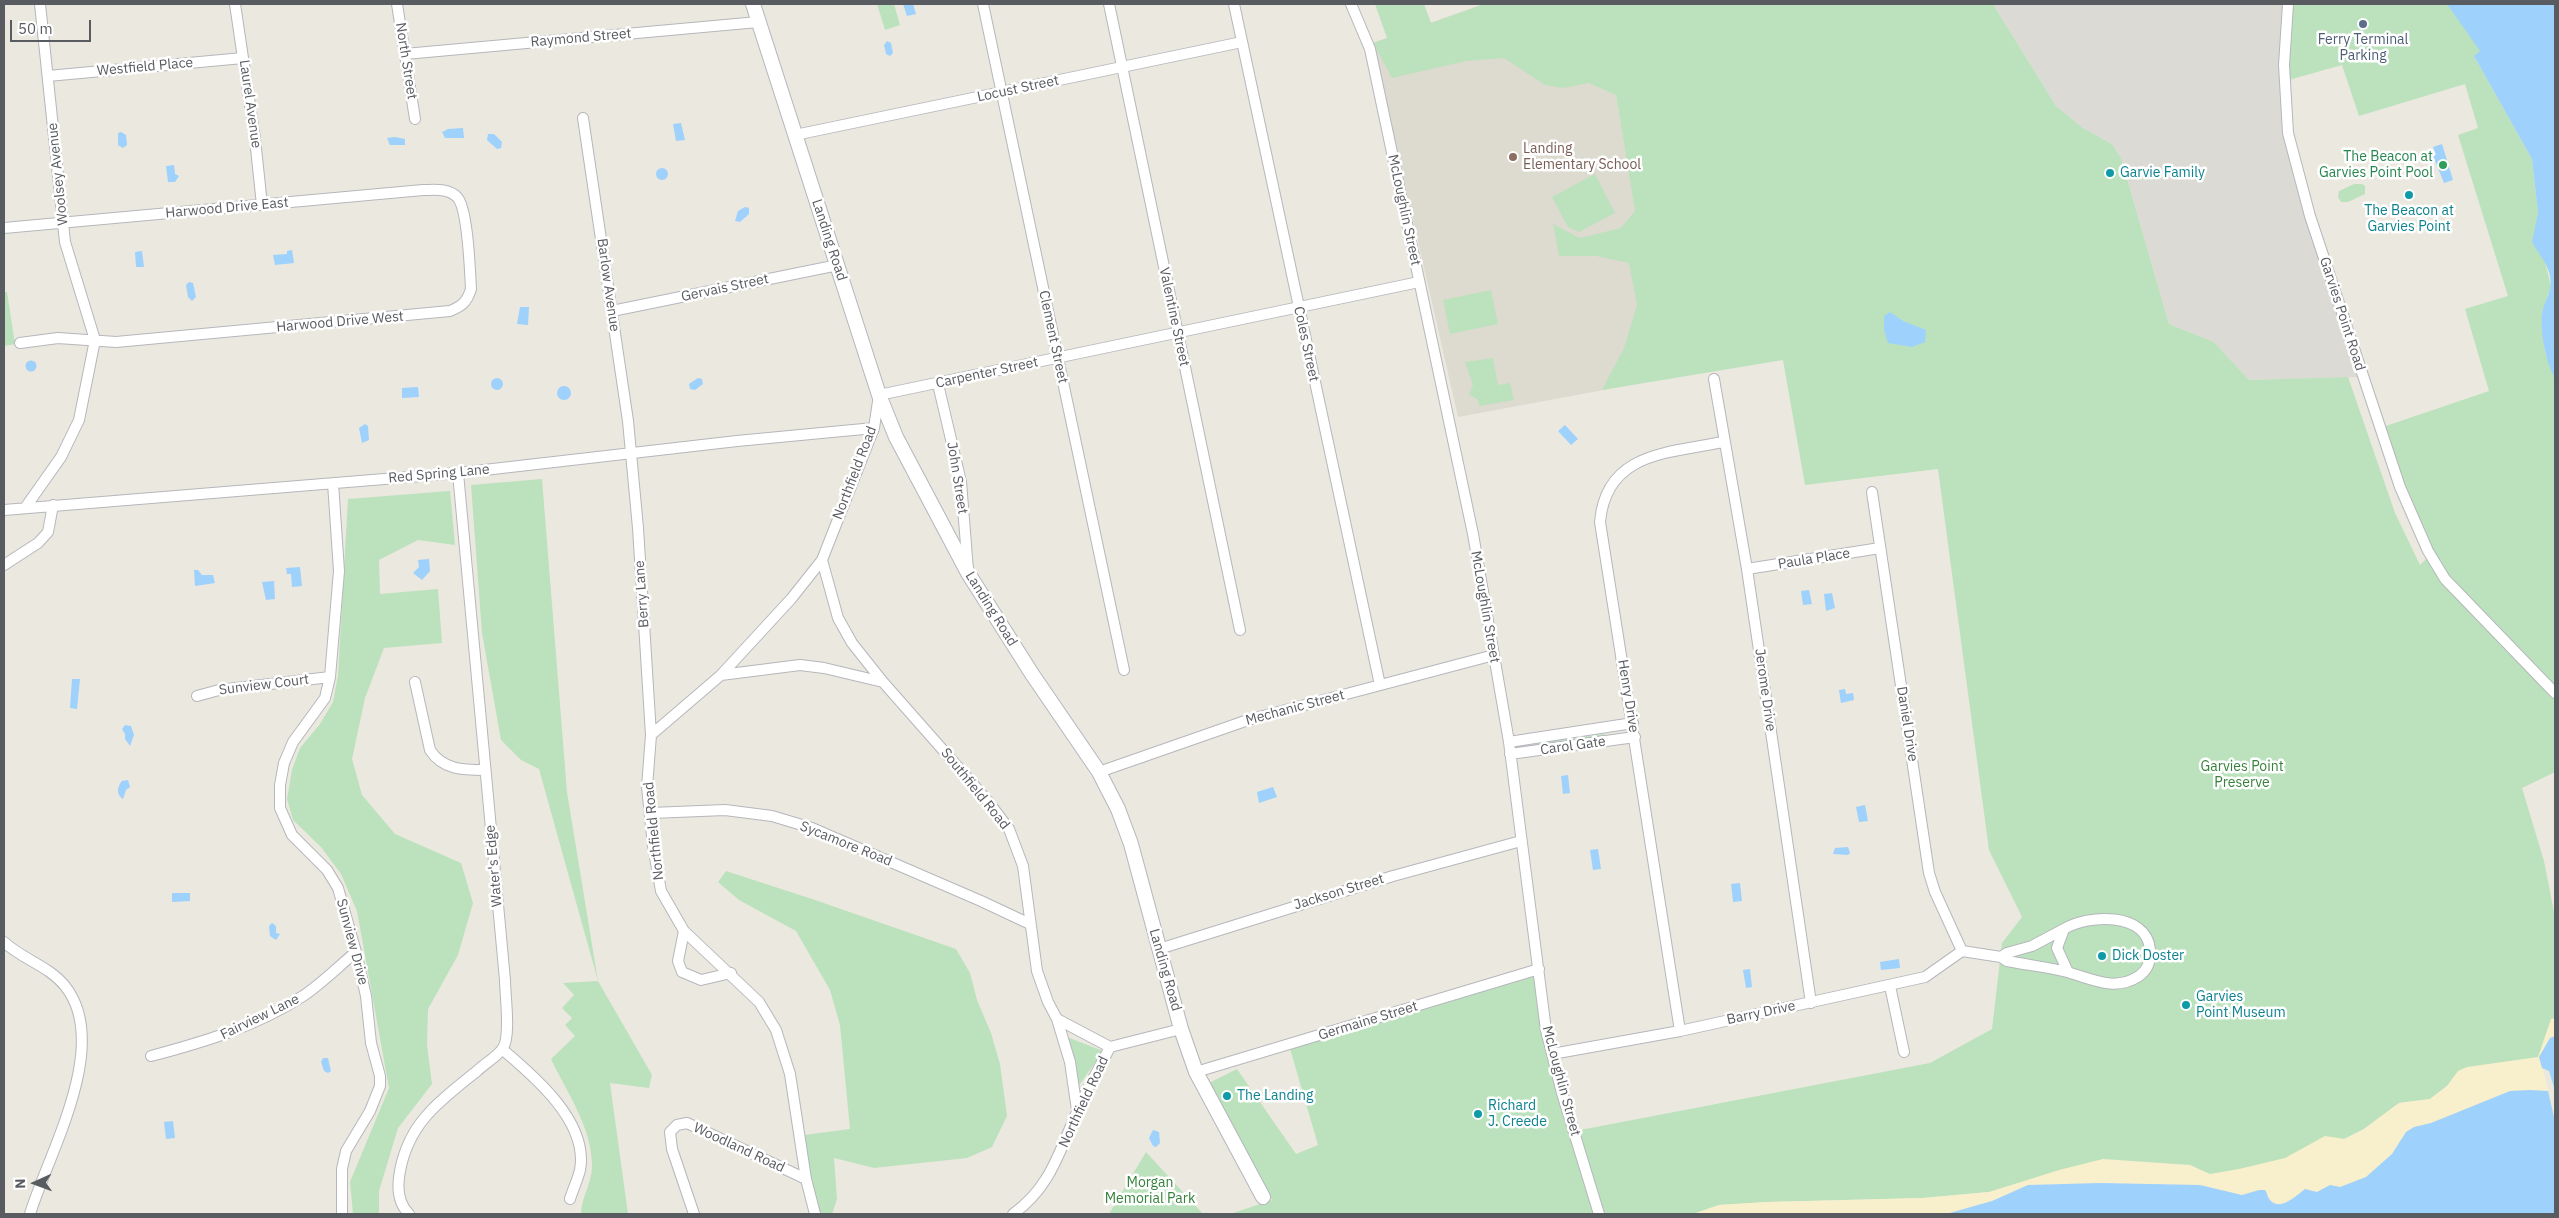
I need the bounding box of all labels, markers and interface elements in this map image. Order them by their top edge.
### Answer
scale bar [12,10,94,42]
marker: Ferry Terminal Parking [2357,18,2369,30]
text: 50 m [18,19,53,38]
street label: North Street [392,21,420,101]
street label: Raymond Street [530,25,632,51]
place label: Ferry Terminal Parking [2318,32,2408,64]
street label: Westfield Place [96,54,194,80]
street label: Laurel Avenue [235,59,265,149]
street label: Locust Street [976,72,1060,106]
street label: Woolsey Avenue [44,122,72,226]
place label: Landing Elementary School [1523,141,1641,174]
place label: The Beacon at Garvies Point Pool [2319,149,2433,182]
marker: Landing Elementary School [1507,151,1519,163]
street label: McLoughlin Street [1384,153,1424,267]
marker: The Beacon at Garvies Point Pool [2437,159,2449,171]
place label: Garvie Family [2120,165,2205,181]
marker: Garvie Family [2104,167,2116,179]
marker: The Beacon at Garvies Point [2403,189,2415,201]
street label: Harwood Drive East [165,194,289,222]
street label: Landing Road [808,197,850,283]
place label: The Beacon at Garvies Point [2364,203,2454,236]
street label: Barlow Avenue [593,237,623,333]
street label: Garvies Point Road [2316,255,2368,373]
street label: Valentine Street [1155,266,1193,368]
street label: Gervais Street [680,271,770,305]
street label: Clement Street [1035,289,1071,385]
street label: Coles Street [1290,305,1322,383]
street label: Harwood Drive West [276,308,404,336]
street label: Carpenter Street [934,354,1040,392]
street label: Northfield Road [829,424,881,522]
street label: John Street [943,441,971,515]
street label: Red Spring Lane [388,461,490,487]
street label: Paula Place [1777,545,1851,573]
street label: McLoughlin Street [1467,550,1503,664]
street label: Berry Lane [631,560,653,628]
street label: Landing Road [961,569,1021,649]
street label: Jerome Drive [1751,648,1779,732]
street label: Henry Drive [1614,658,1642,734]
street label: Sunview Court [218,671,310,699]
street label: Daniel Drive [1893,685,1921,763]
street label: Mechanic Street [1244,687,1346,729]
street label: Carol Gate [1539,733,1607,759]
street label: Southfield Road [937,745,1013,833]
park label: Garvies Point Preserve [2200,759,2284,792]
street label: Northfield Road [640,781,668,881]
street label: Sycamore Road [797,818,895,870]
street label: Water's Edge [482,824,506,908]
street label: Jackson Street [1292,870,1386,914]
street label: Sunview Drive [332,897,372,987]
street label: Landing Road [1145,927,1185,1013]
place label: Dick Doster [2112,948,2184,964]
marker: Dick Doster [2096,950,2108,962]
place label: Garvies Point Museum [2196,989,2286,1022]
street label: Fairview Lane [218,991,302,1043]
street label: Germaine Street [1316,998,1420,1044]
street label: Barry Drive [1725,998,1797,1028]
marker: Garvies Point Museum [2180,999,2192,1011]
street label: McLoughlin Street [1538,1024,1584,1138]
street label: Northfield Road [1056,1054,1112,1150]
place label: The Landing [1237,1088,1313,1104]
marker: The Landing [1221,1090,1233,1102]
place label: Richard J. Creede [1488,1098,1547,1130]
marker: Richard J. Creede [1472,1108,1484,1120]
street label: Woodland Road [691,1119,787,1177]
north arrow [10,1158,60,1208]
park label: Morgan Memorial Park [1105,1175,1195,1208]
text: N [11,1178,29,1189]

